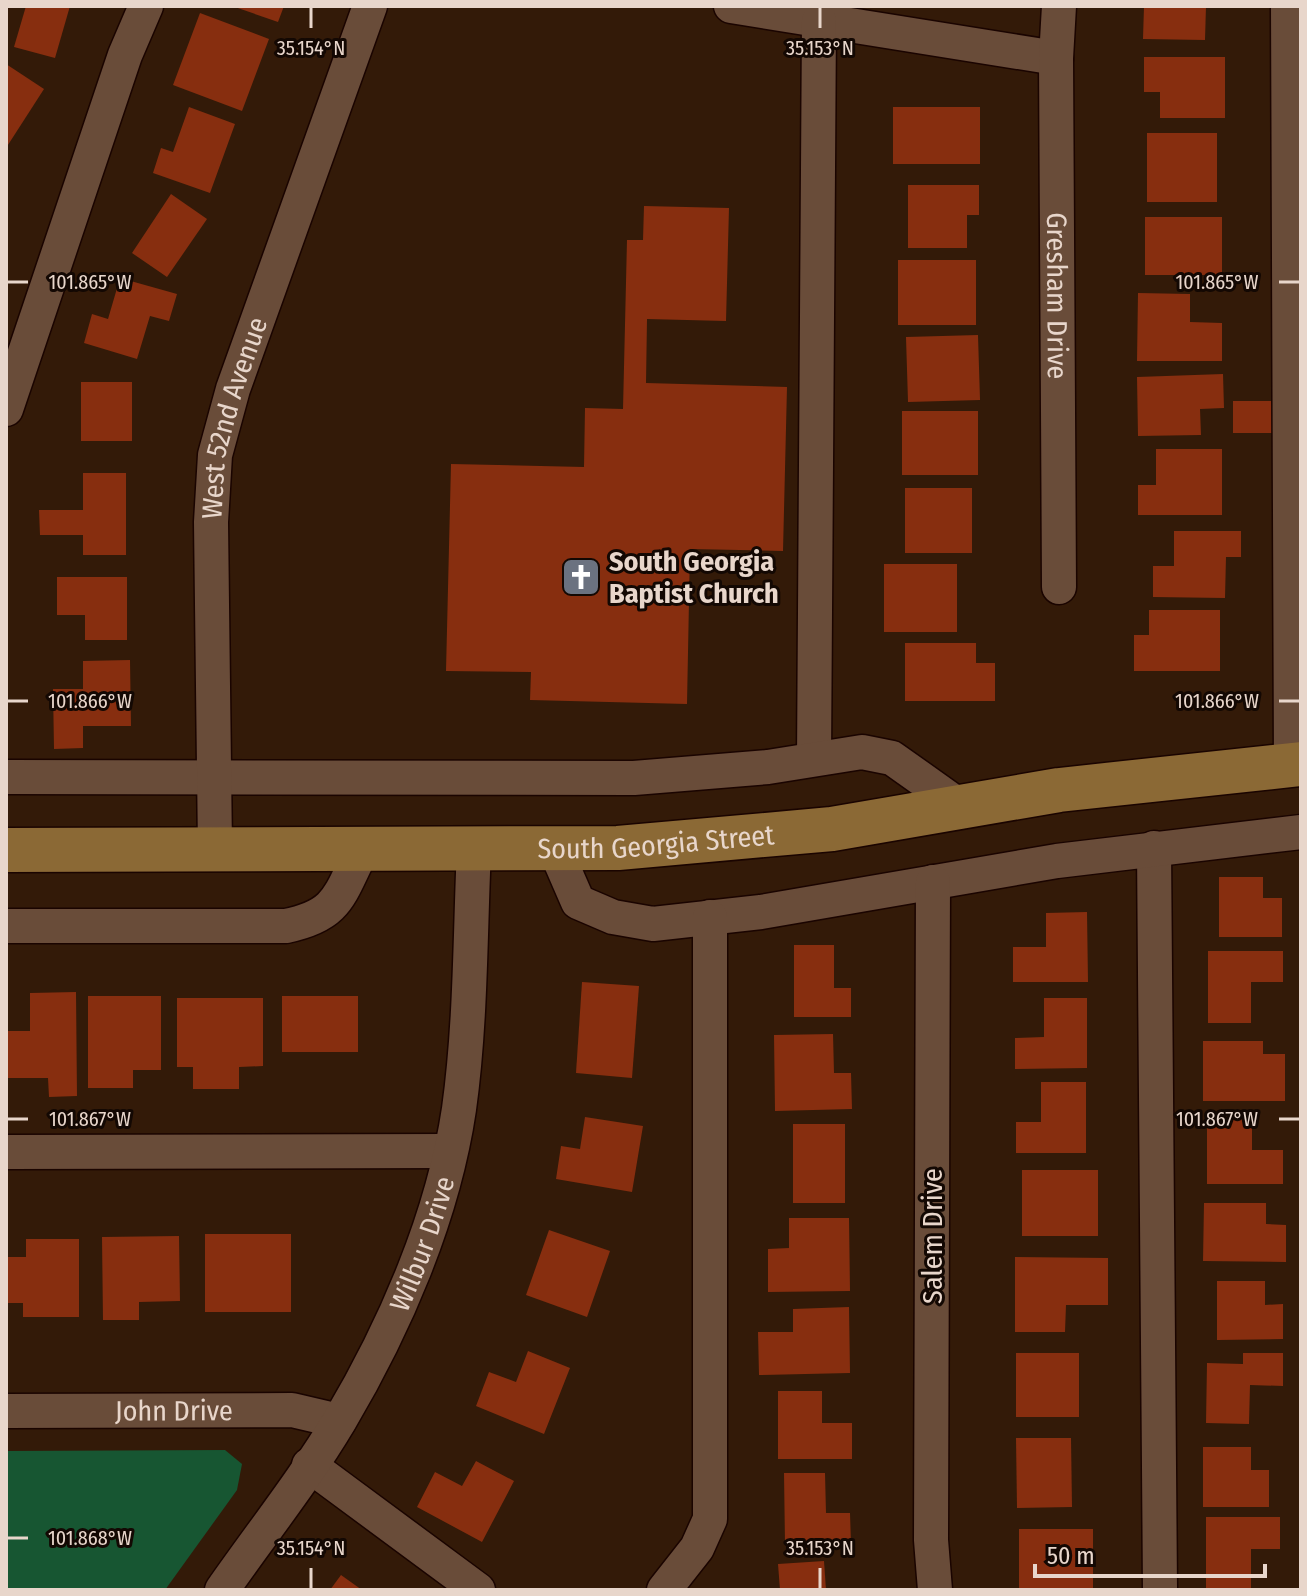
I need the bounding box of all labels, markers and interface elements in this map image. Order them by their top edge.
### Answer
text: 35.154°N [277,36,345,60]
text: 35.153°N [786,36,854,60]
street label: Gresham Drive [1040,212,1074,379]
text: 101.865°W [49,270,131,294]
text: 101.865°W [1176,270,1258,294]
street label: West 52nd Avenue [195,313,274,520]
place label: South Georgia Baptist Church [609,545,779,610]
church icon: South Georgia Baptist Church [560,556,602,598]
text: 101.866°W [48,689,132,713]
text: 101.866°W [1175,689,1259,713]
street label: South Georgia Street [537,818,776,865]
text: 101.867°W [49,1107,131,1131]
text: 101.867°W [1176,1107,1258,1131]
street label: Salem Drive [916,1168,949,1304]
street label: Wilbur Drive [382,1173,461,1316]
street label: John Drive [115,1394,233,1427]
text: 101.868°W [48,1526,132,1550]
scale bar [1035,1528,1265,1578]
text: 35.154°N [277,1536,345,1560]
text: 35.153°N [786,1536,854,1560]
text: 50 m [1047,1542,1095,1570]

